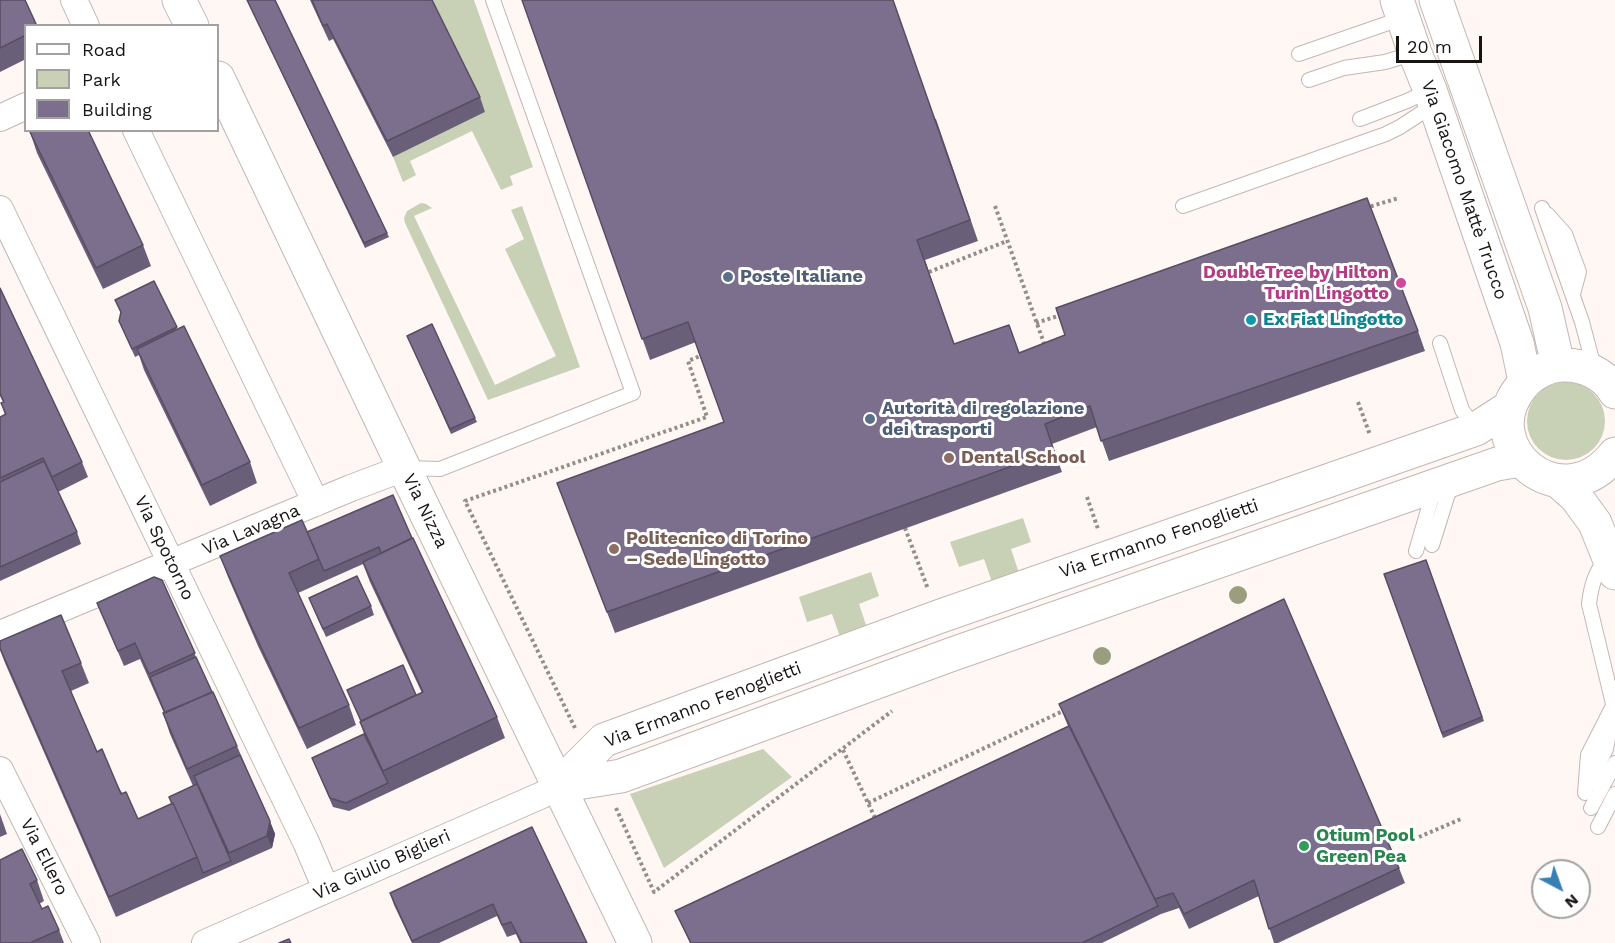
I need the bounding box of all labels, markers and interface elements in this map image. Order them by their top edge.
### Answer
legend [24,24,219,132]
scale bar [1399,24,1484,62]
text: 20 m [1407,36,1452,57]
text: Road [82,39,126,60]
text: Park [82,69,121,90]
street label: Via Giacomo Mattè Trucco [1416,78,1512,302]
text: Building [82,99,152,120]
place label: DoubleTree by Hilton Turin Lingotto [1203,262,1389,304]
place label: Poste Italiane [740,266,863,288]
marker: Poste Italiane [721,270,735,284]
marker: DoubleTree by Hilton Turin Lingotto [1394,276,1408,290]
place label: Ex Fiat Lingotto [1263,309,1403,331]
marker: Ex Fiat Lingotto [1244,313,1258,327]
place label: Autorità di regolazione dei trasporti [882,398,1084,440]
marker: Autorità di regolazione dei trasporti [863,412,877,426]
place label: Dental School [961,447,1085,469]
marker: Dental School [942,451,956,465]
street label: Via Nizza [398,470,452,552]
street label: Via Spotorno [129,492,199,604]
street label: Via Ermanno Fenoglietti [1057,495,1261,583]
street label: Via Lavagna [199,500,303,560]
place label: Politecnico di Torino – Sede Lingotto [626,528,808,570]
marker: Politecnico di Torino – Sede Lingotto [607,542,621,556]
street label: Via Ermanno Fenoglietti [601,657,805,753]
street label: Via Ellero [15,815,73,899]
street label: Via Giulio Biglieri [310,825,454,905]
place label: Otium Pool Green Pea [1316,825,1415,868]
marker: Otium Pool Green Pea [1297,839,1311,853]
north arrow [1531,859,1591,919]
text: N [1561,890,1583,913]

